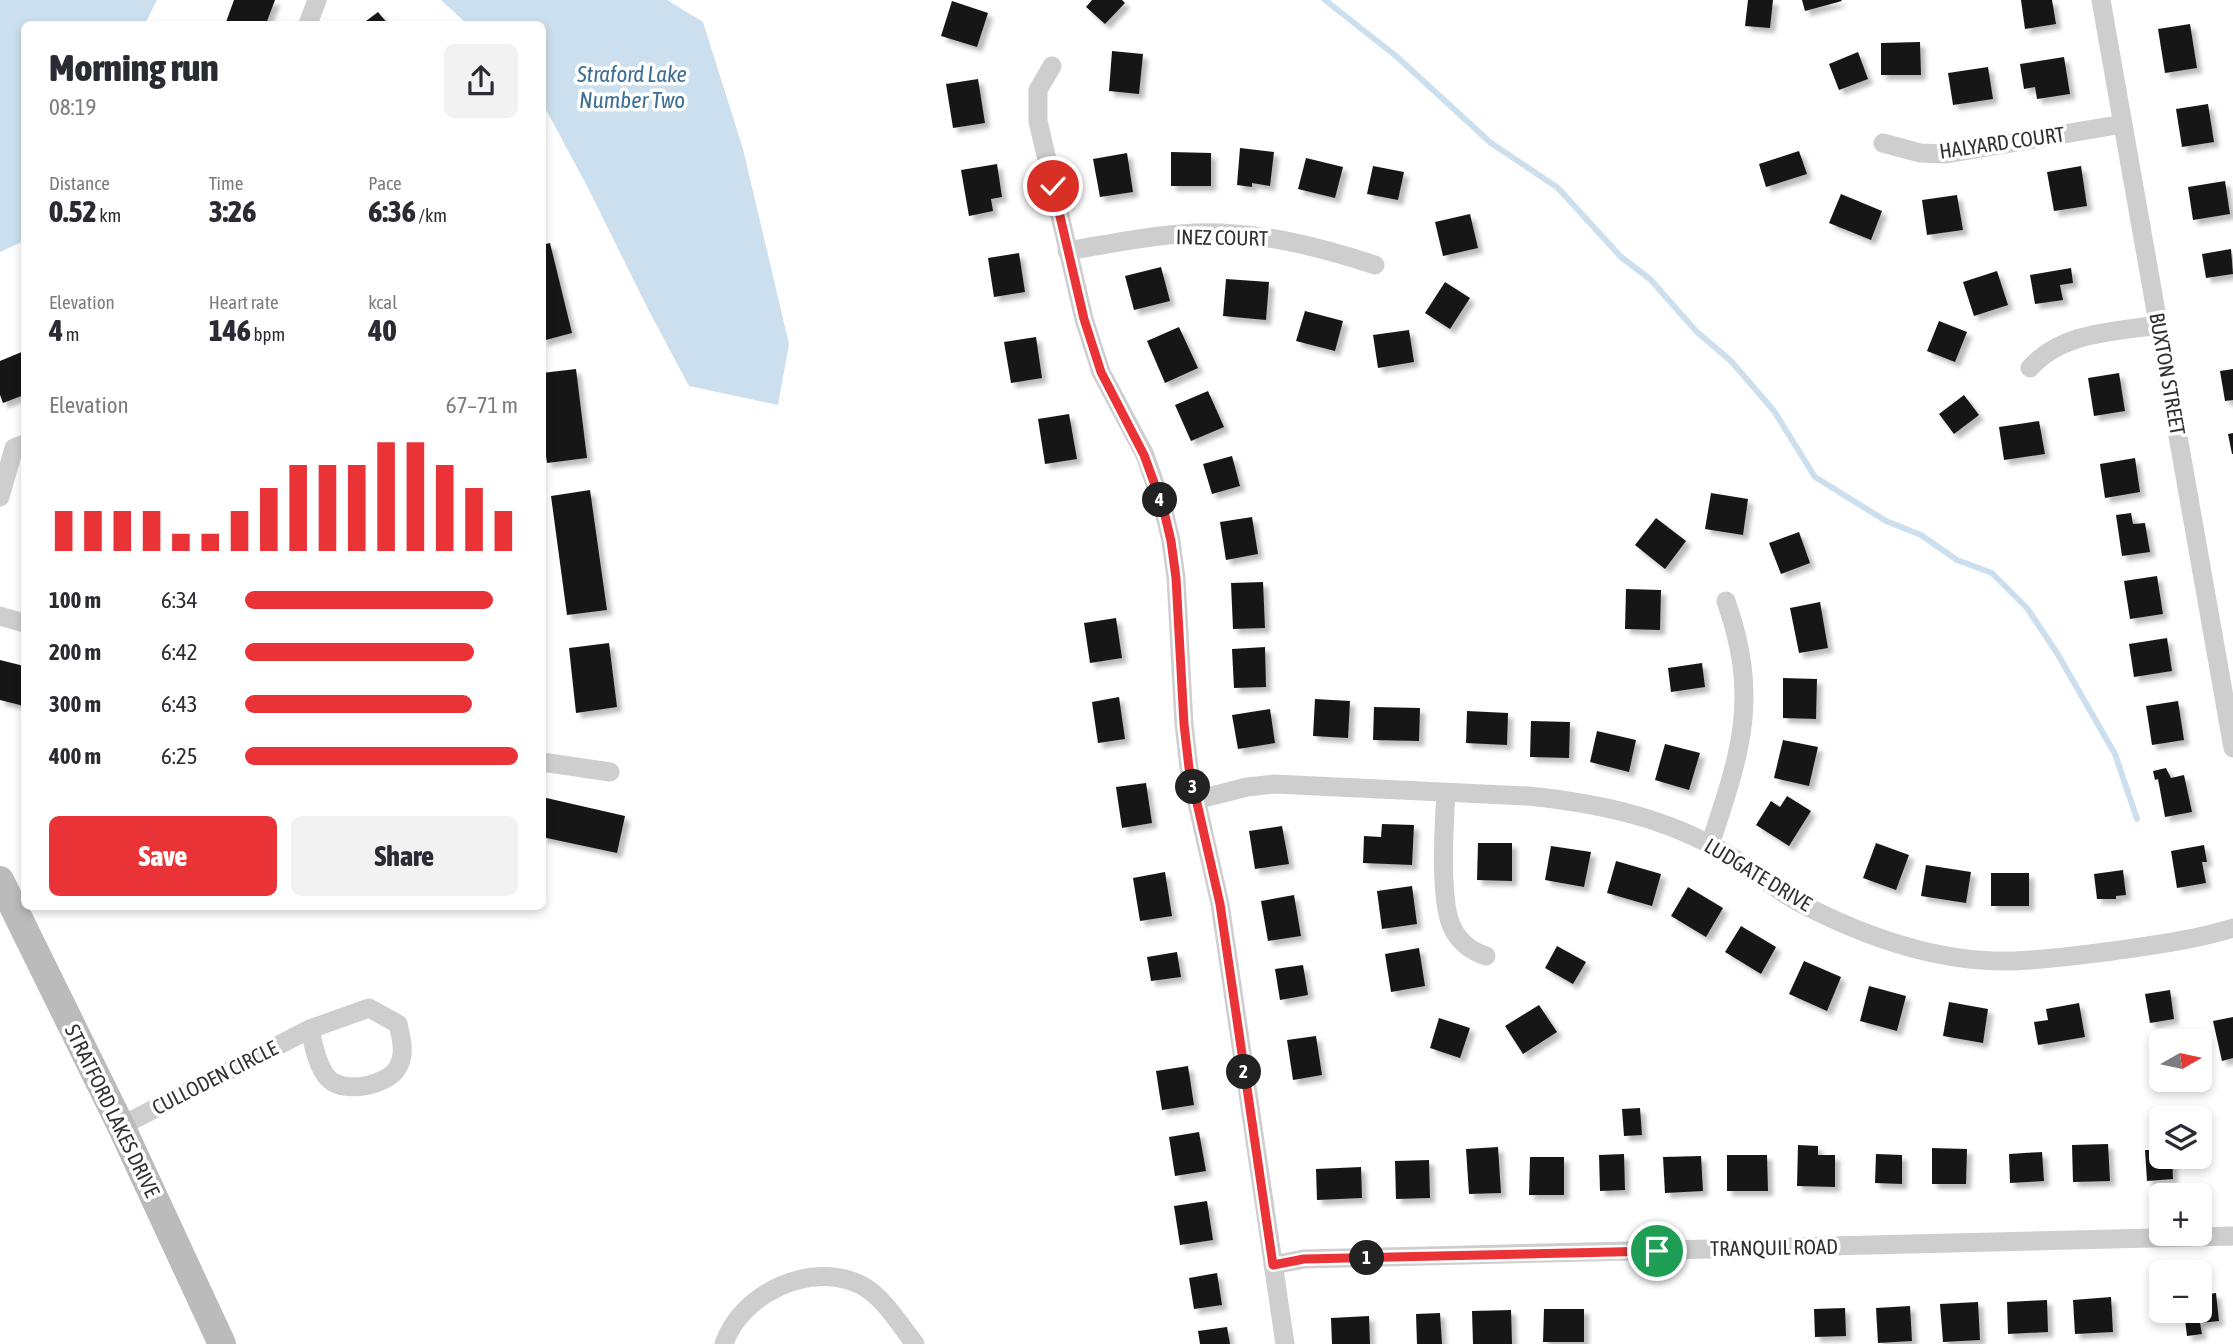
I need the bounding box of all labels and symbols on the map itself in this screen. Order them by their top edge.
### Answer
water label: Straford Lake Number Two [576,61,687,113]
street label: HALYARD COURT [1938,121,2066,163]
pin [1023,156,1083,216]
street label: INEZ COURT [1176,224,1268,250]
street label: BUXTON STREET [2145,311,2191,437]
pin: 4 [1142,482,1178,518]
pin: 3 [1176,770,1210,804]
street label: LUDGATE DRIVE [1701,833,1816,916]
street label: STRATFORD LAKES DRIVE [61,1020,165,1201]
north arrow [2149,1029,2212,1092]
street label: CULLODEN CIRCLE [148,1035,281,1119]
pin: 2 [1226,1054,1262,1090]
pin [1627,1221,1687,1281]
street label: TRANQUIL ROAD [1710,1234,1838,1260]
pin: 1 [1350,1240,1384,1276]

